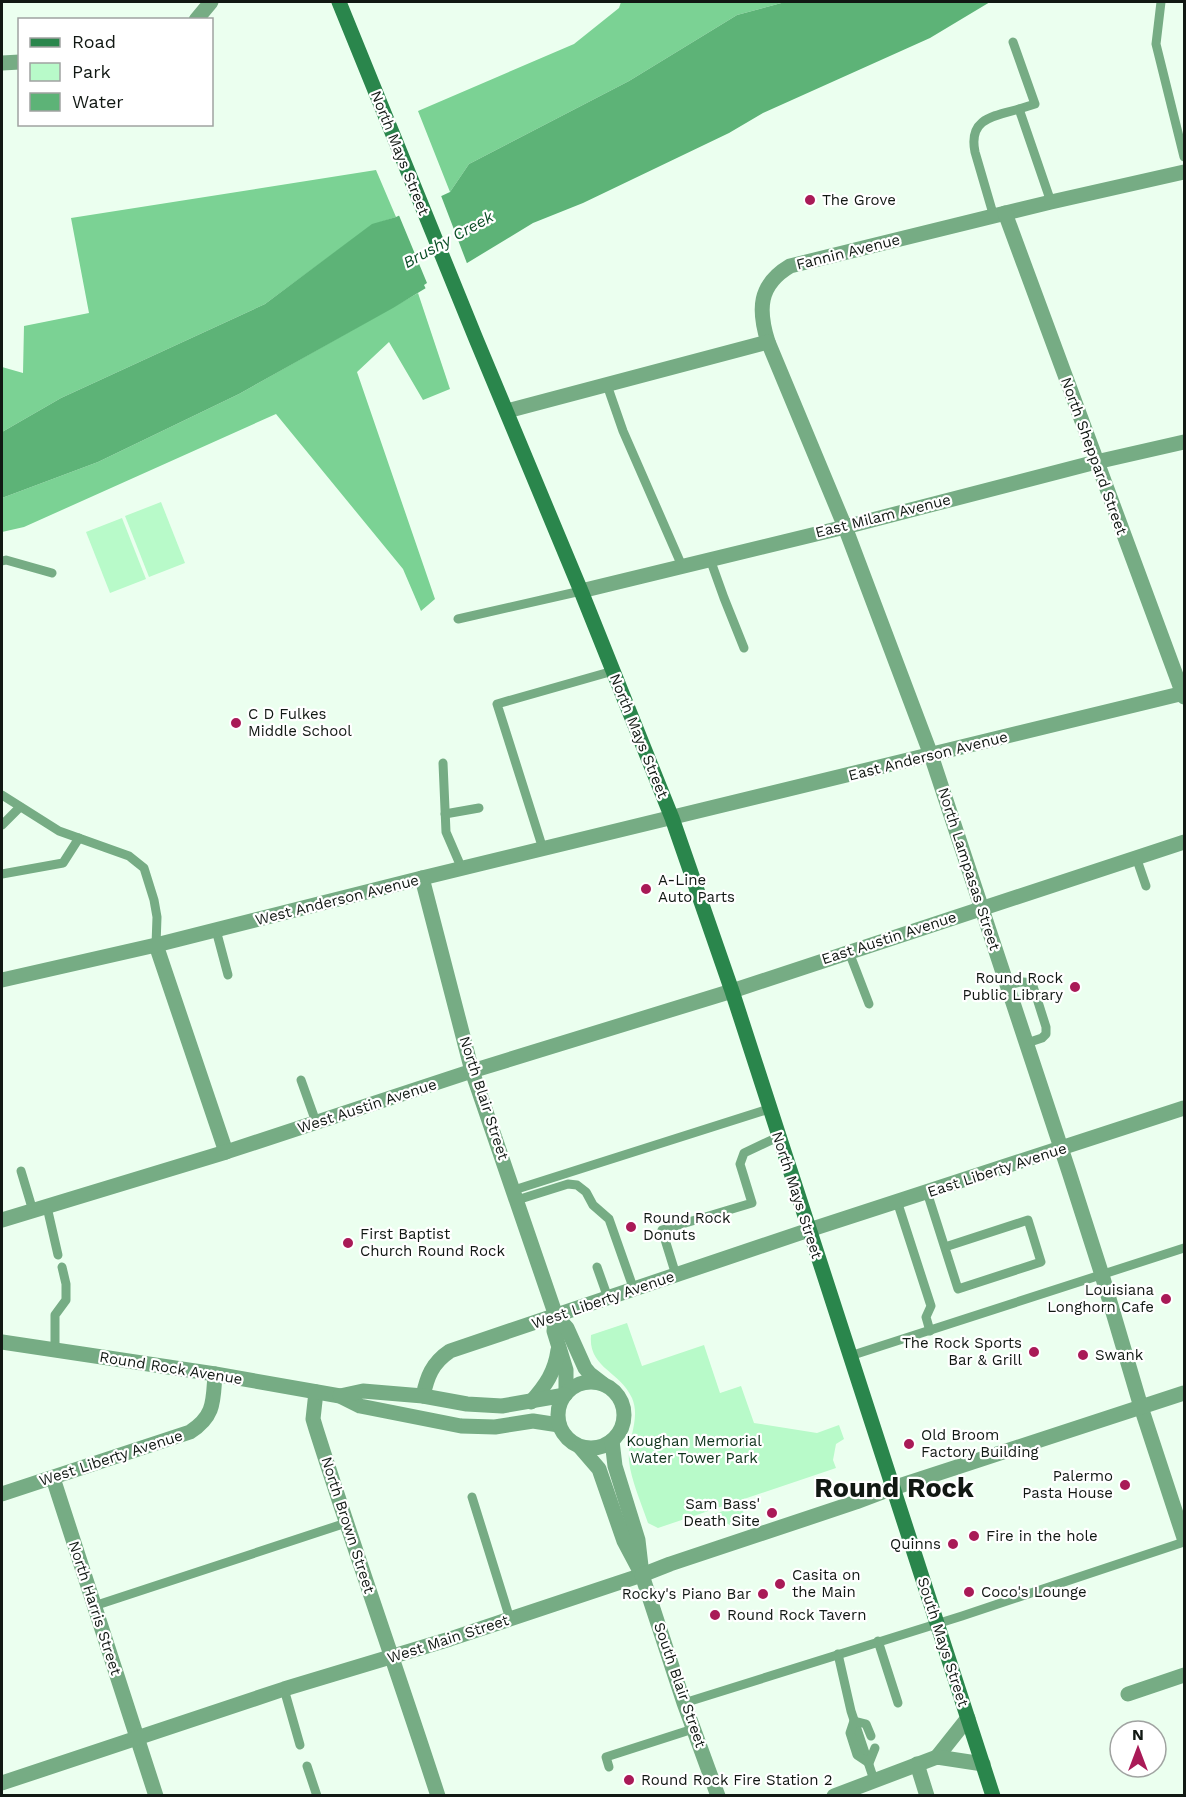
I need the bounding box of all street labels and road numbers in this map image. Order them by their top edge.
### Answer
street label: North Mays Street [367,88,433,219]
street label: Fannin Avenue [794,230,902,274]
street label: North Sheppard Street [1057,375,1131,538]
street label: East Milam Avenue [813,490,953,542]
street label: North Mays Street [606,671,672,802]
street label: East Anderson Avenue [846,727,1010,785]
street label: North Lampasas Street [934,785,1004,954]
street label: West Anderson Avenue [253,871,421,929]
street label: East Austin Avenue [819,908,959,968]
street label: North Blair Street [455,1034,513,1163]
street label: West Austin Avenue [295,1075,439,1137]
street label: North Mays Street [768,1129,826,1262]
street label: East Liberty Avenue [925,1139,1069,1201]
street label: West Liberty Avenue [529,1267,677,1333]
street label: Round Rock Avenue [98,1348,244,1388]
street label: West Liberty Avenue [37,1426,185,1490]
street label: North Brown Street [317,1454,379,1596]
street label: North Harris Street [65,1539,125,1678]
street label: South Mays Street [914,1575,973,1710]
street label: West Main Street [385,1611,512,1667]
street label: South Blair Street [650,1620,710,1751]

